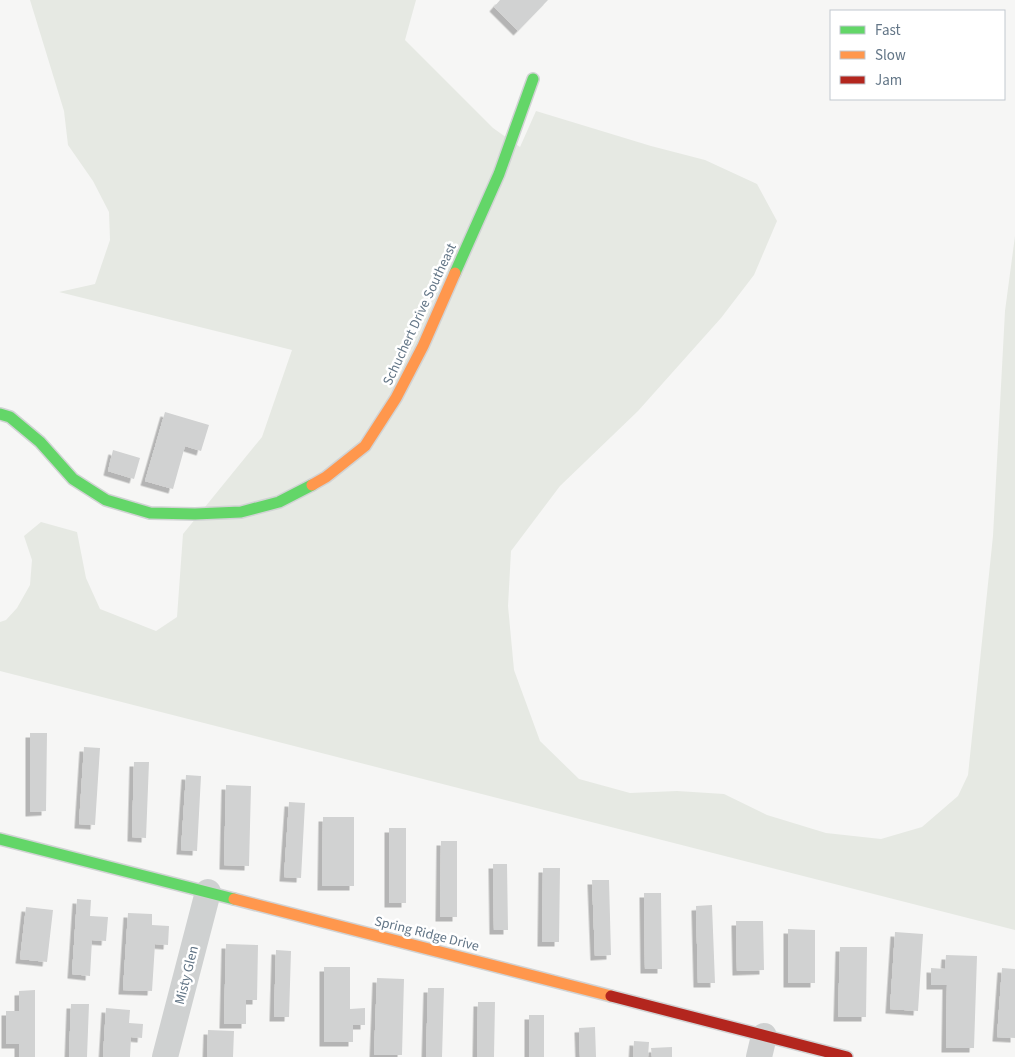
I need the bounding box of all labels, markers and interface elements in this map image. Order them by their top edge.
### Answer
legend [830,10,1005,100]
text: Fast [875,20,901,41]
text: Slow [875,45,906,66]
text: Jam [875,70,902,91]
street label: Schuchert Drive Southeast [378,240,462,389]
street label: Spring Ridge Drive [372,911,481,957]
street label: Misty Glen [170,944,204,1007]

